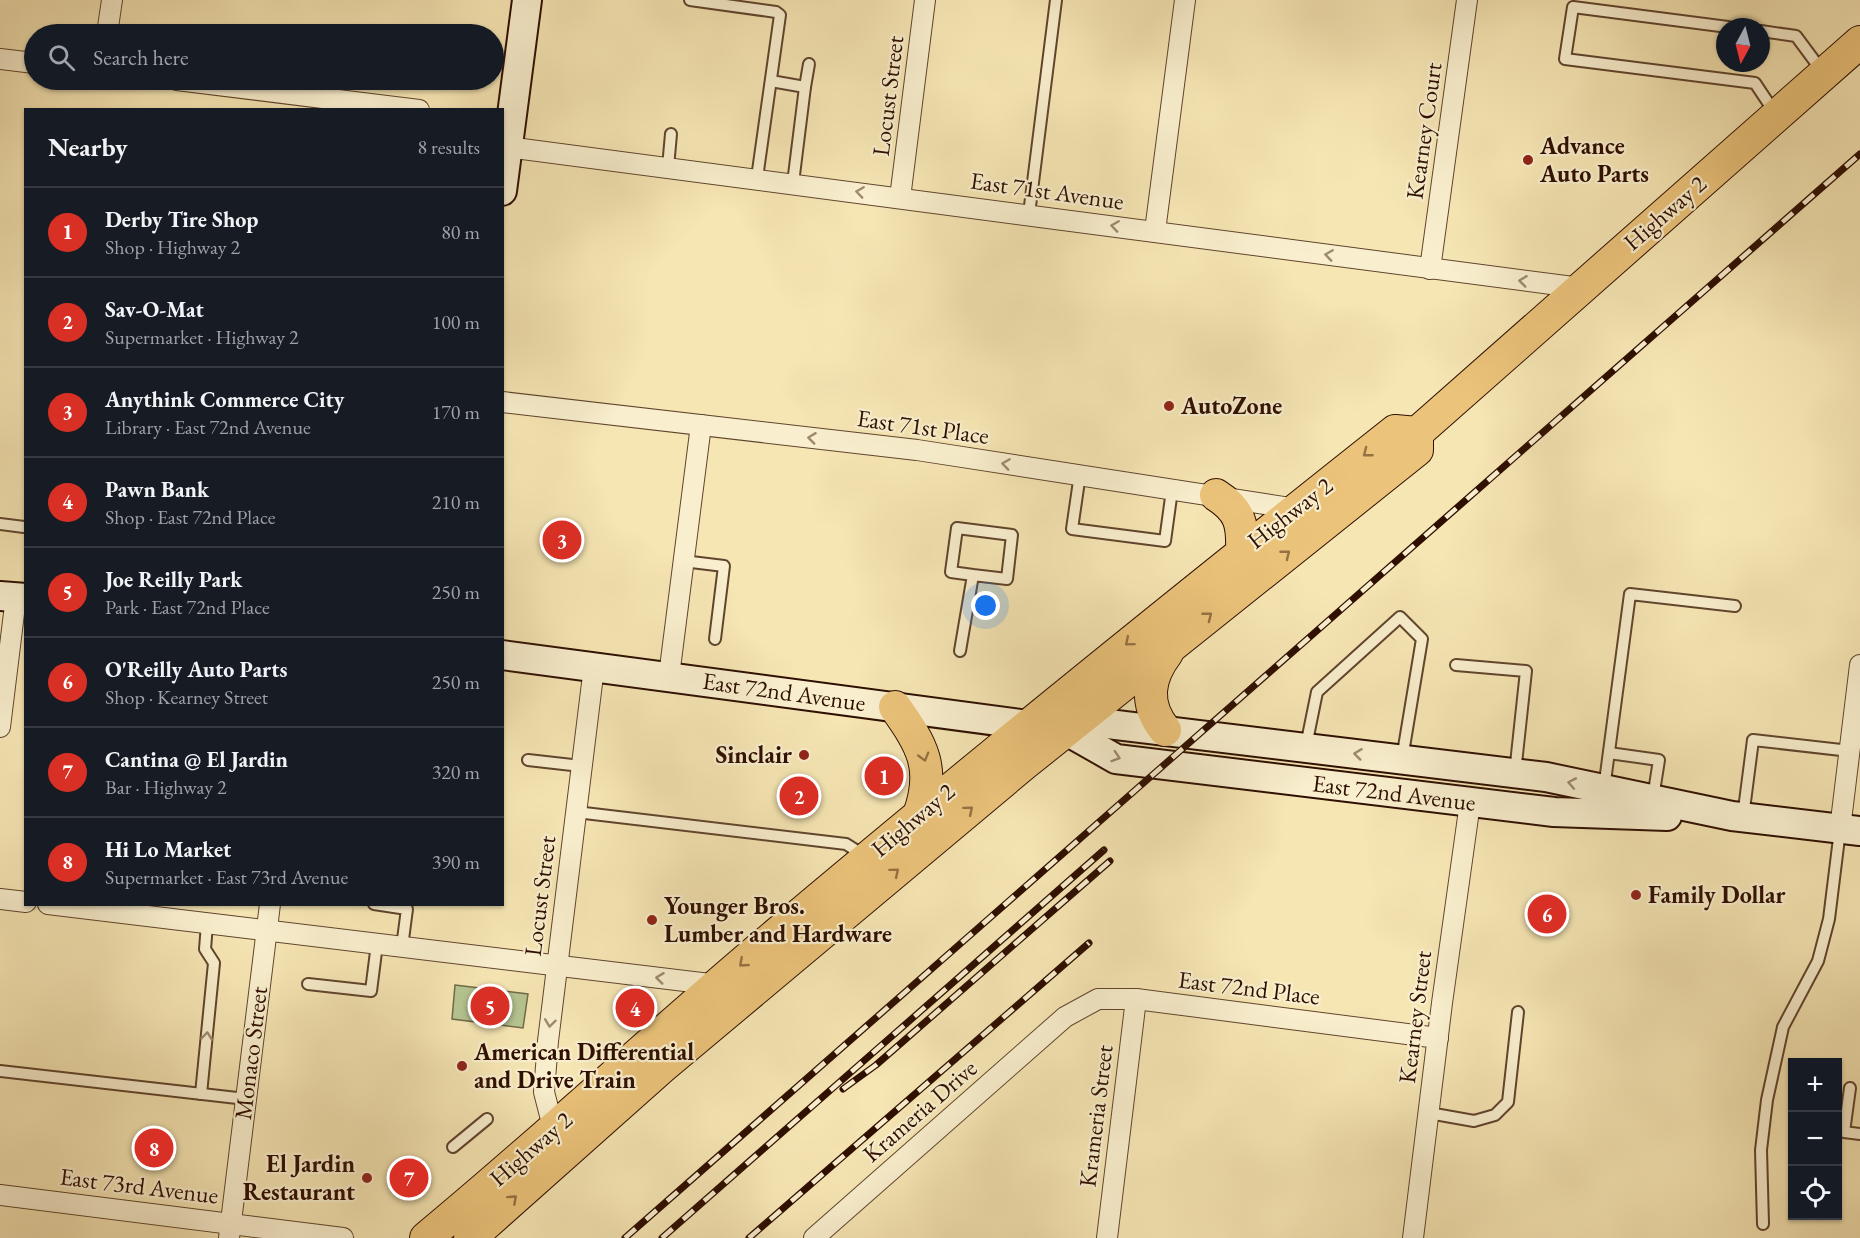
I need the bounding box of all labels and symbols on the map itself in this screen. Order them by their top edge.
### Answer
north arrow [1716,18,1770,72]
street label: Locust Street [865,33,910,158]
street label: Kearney Court [1399,60,1449,201]
place label: Advance Auto Parts [1539,130,1649,189]
marker: Advance Auto Parts [1521,153,1535,167]
street label: East 71st Avenue [968,164,1126,217]
street label: Highway 2 [1617,168,1713,257]
one-way arrow [855,187,864,199]
one-way arrow [1111,221,1120,233]
one-way arrow [1325,250,1334,262]
one-way arrow [1518,275,1527,287]
place label: AutoZone [1180,390,1282,421]
marker: AutoZone [1162,399,1176,413]
street label: East 71st Place [855,402,991,451]
one-way arrow [808,432,817,445]
one-way arrow [1362,445,1373,456]
one-way arrow [1001,458,1010,470]
street label: Highway 2 [1241,469,1339,556]
pin: 3 [542,518,582,562]
one-way arrow [1279,551,1290,562]
your location [971,591,1000,620]
one-way arrow [1201,613,1212,624]
one-way arrow [1125,635,1136,646]
street label: East 72nd Avenue [701,665,867,718]
place label: Sinclair [715,739,792,770]
marker: Sinclair [797,748,811,762]
one-way arrow [1354,749,1363,761]
one-way arrow [1111,750,1121,762]
one-way arrow [917,751,929,762]
pin: 1 [864,754,904,798]
street label: East 72nd Avenue [1311,767,1477,818]
pin: 2 [780,774,818,818]
street label: Highway 2 [864,775,961,864]
one-way arrow [1568,777,1578,790]
one-way arrow [962,806,973,817]
street label: Locust Street [517,833,562,958]
one-way arrow [888,868,899,879]
place label: Family Dollar [1648,879,1786,911]
marker: Family Dollar [1629,888,1643,902]
place label: Younger Bros. Lumber and Hardware [664,890,892,949]
pin: 6 [1528,892,1566,936]
marker: Younger Bros. Lumber and Hardware [645,913,659,927]
street label: Kearney Street [1391,948,1438,1085]
one-way arrow [739,956,750,967]
street label: East 72nd Place [1176,963,1322,1012]
one-way arrow [655,972,664,984]
street label: Monaco Street [227,984,274,1121]
pin: 5 [470,984,510,1028]
pin: 4 [616,986,654,1030]
one-way arrow [544,1018,557,1027]
one-way arrow [200,1031,213,1040]
place label: American Differential and Drive Train [473,1036,694,1095]
street label: Krameria Street [1071,1043,1120,1189]
street label: Krameria Drive [856,1053,983,1169]
marker: American Differential and Drive Train [455,1059,469,1073]
street label: Highway 2 [483,1104,579,1193]
pin: 8 [134,1126,174,1170]
place label: El Jardin Restaurant [243,1148,355,1207]
pin: 7 [390,1156,428,1200]
street label: East 73rd Avenue [58,1160,220,1211]
marker: El Jardin Restaurant [360,1171,374,1185]
one-way arrow [507,1195,517,1206]

